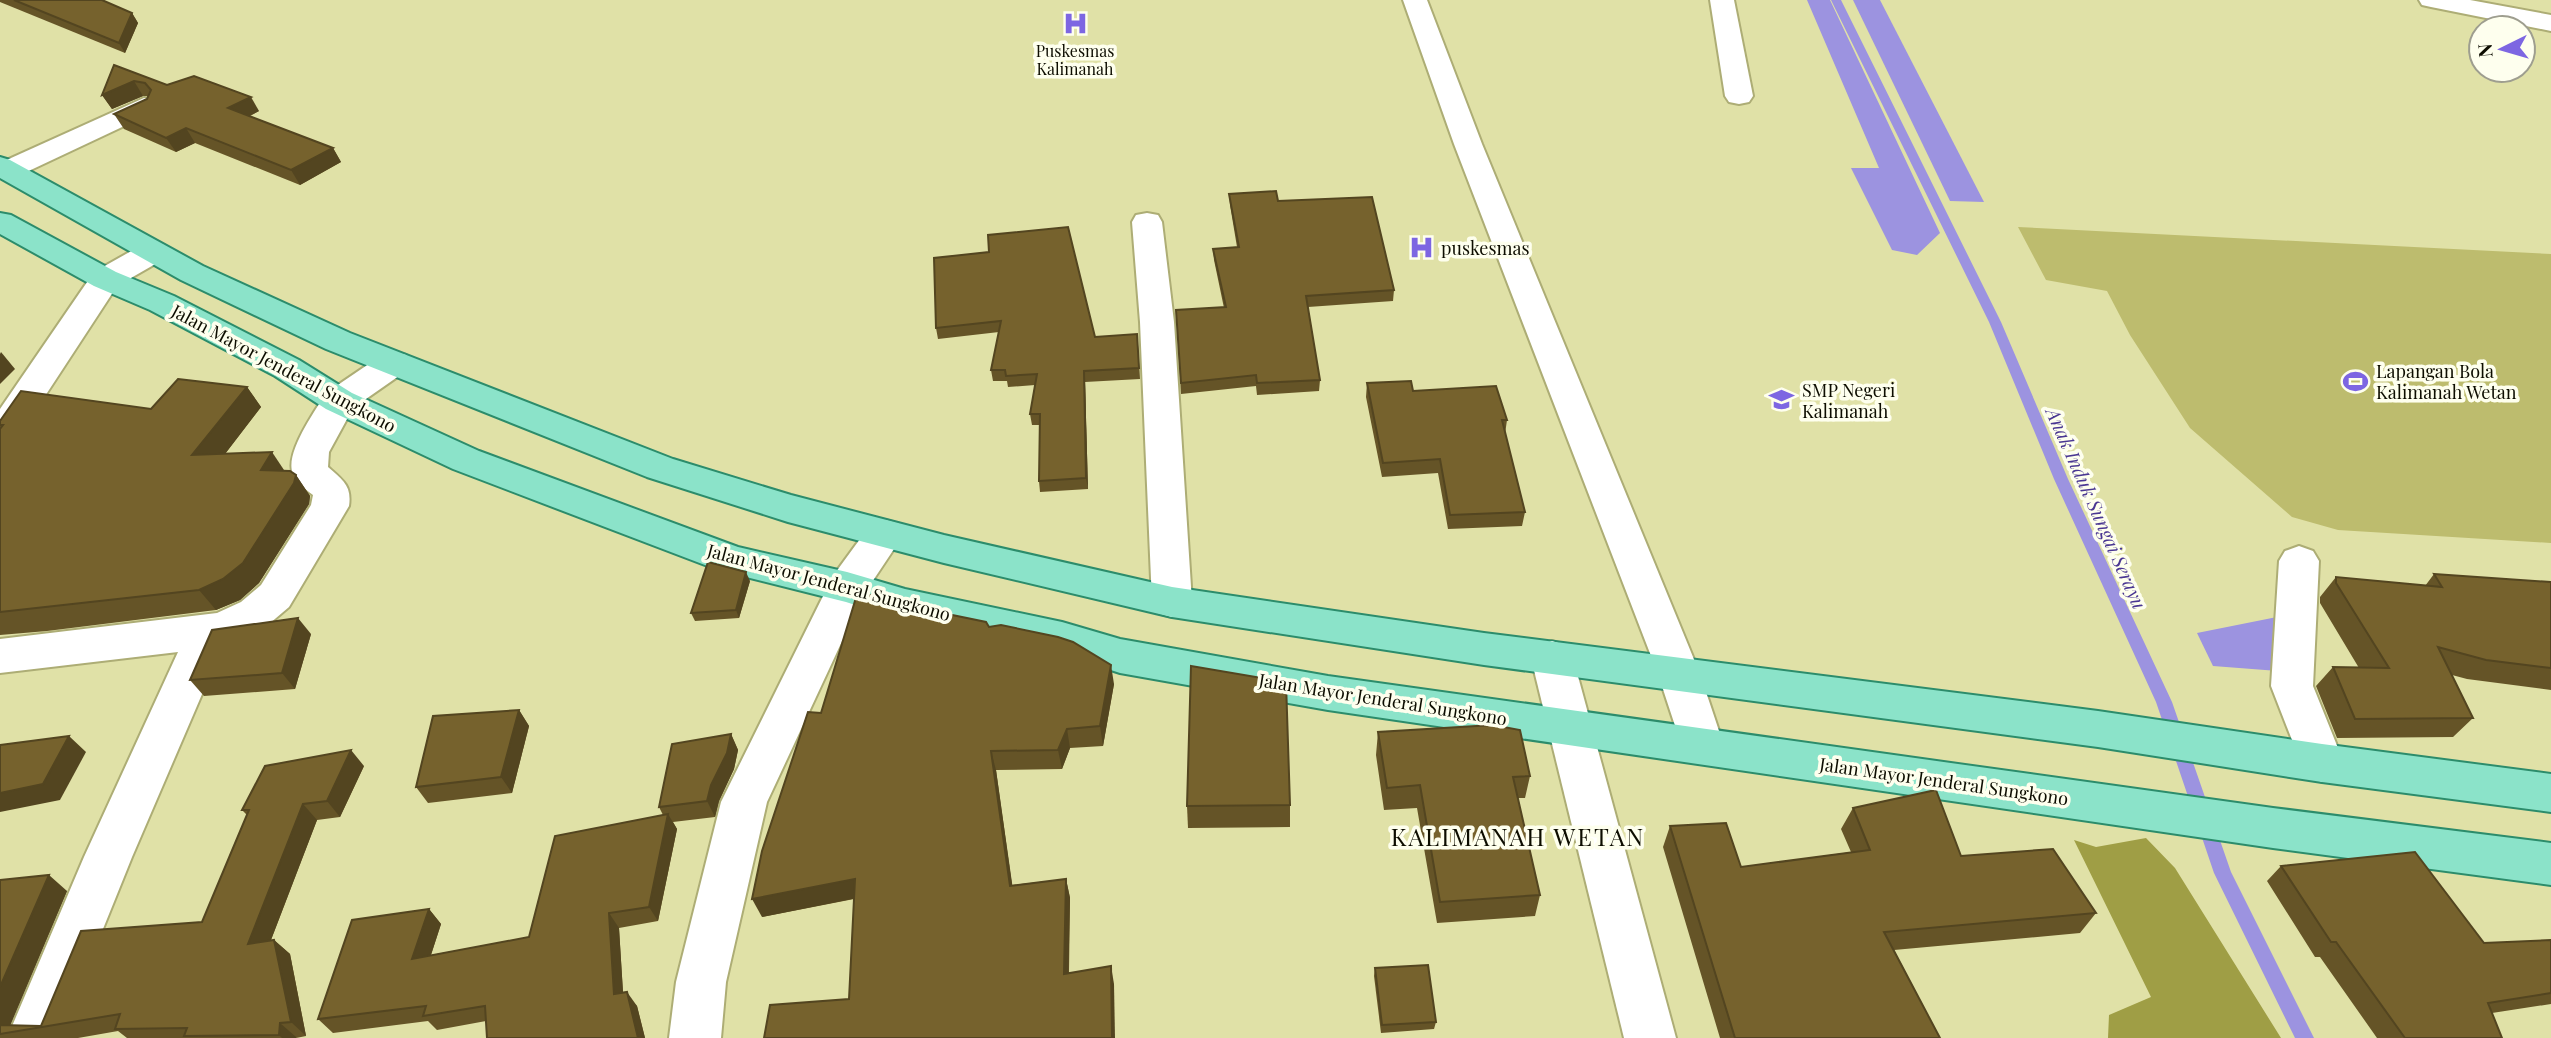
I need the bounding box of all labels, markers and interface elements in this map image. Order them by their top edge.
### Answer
hospital icon: Puskesmas Kalimanah [1061,10,1089,38]
north arrow [2467,14,2537,84]
place label: Puskesmas Kalimanah [1036,40,1114,79]
text: N [2470,42,2498,59]
hospital icon: puskesmas [1407,234,1435,262]
place label: puskesmas [1441,236,1530,260]
street label: Jalan Mayor Jenderal Sungkono [167,298,400,438]
place label: Lapangan Bola Kalimanah Wetan [2376,359,2517,404]
sports icon: Lapangan Bola Kalimanah Wetan [2342,367,2370,395]
place label: SMP Negeri Kalimanah [1802,378,1895,423]
school or university icon: SMP Negeri Kalimanah [1768,386,1796,414]
water label: Anak Induk Sungai Serayu [2040,401,2153,613]
street label: Jalan Mayor Jenderal Sungkono [704,538,953,626]
street label: Jalan Mayor Jenderal Sungkono [1256,667,1509,730]
street label: Jalan Mayor Jenderal Sungkono [1817,752,2070,810]
district label: KALIMANAH WETAN [1391,820,1645,852]

